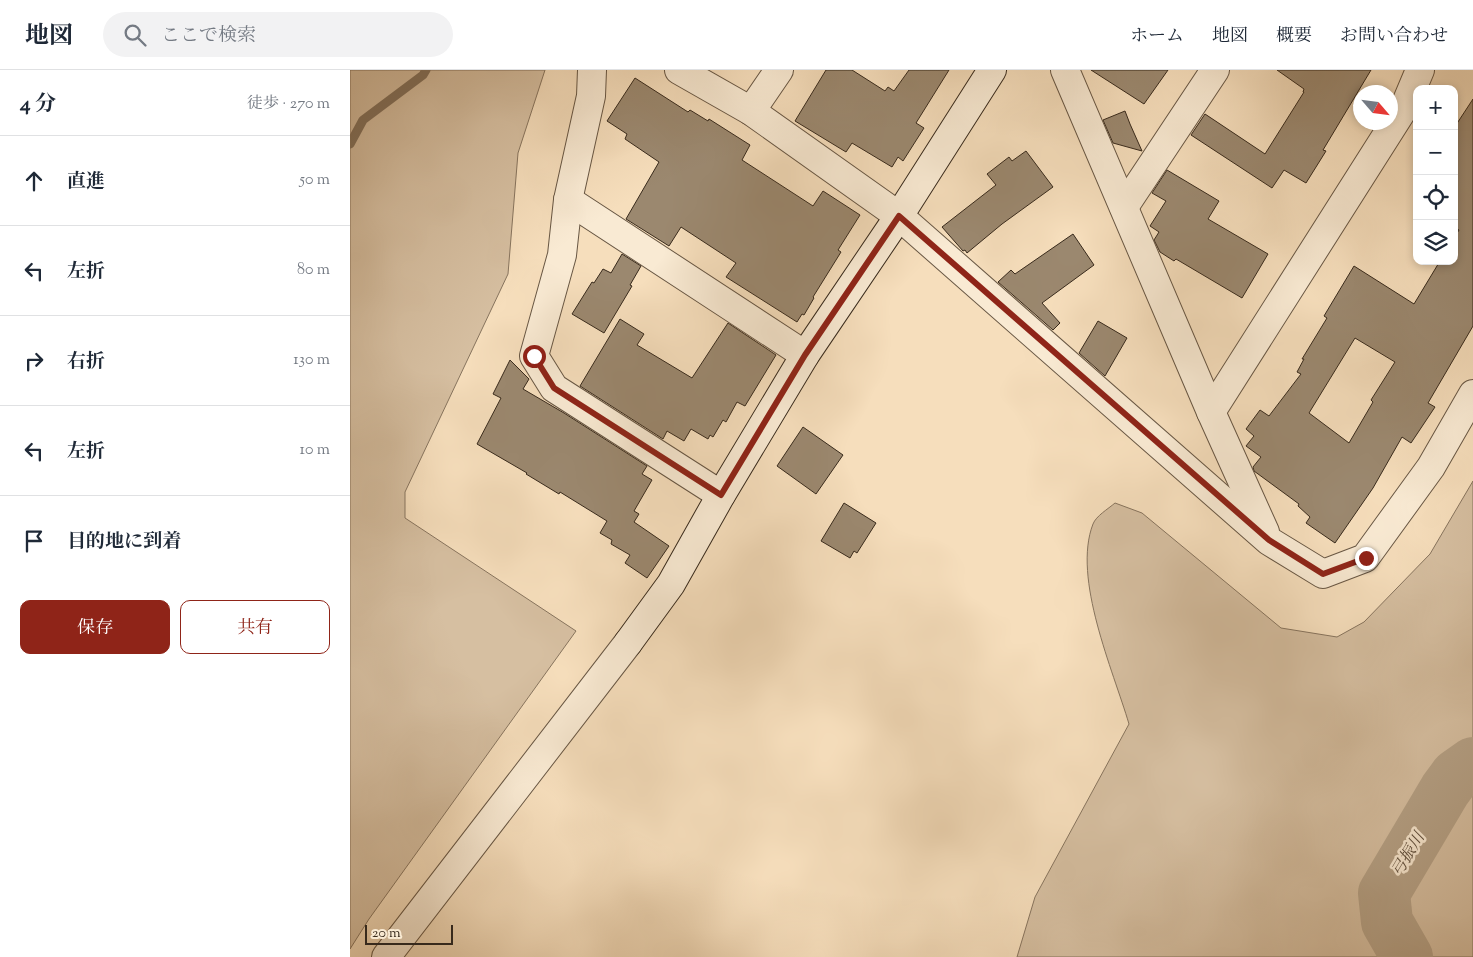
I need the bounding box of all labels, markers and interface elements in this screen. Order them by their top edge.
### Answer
search box [103,12,453,57]
text: 地図 [25,20,73,54]
icon: search [121,21,149,49]
text: ここで検索 [161,23,256,50]
text: ホーム [1130,24,1184,50]
text: 地図 [1212,24,1248,50]
text: 概要 [1276,24,1312,50]
text: お問い合わせ [1340,24,1448,50]
north arrow [1353,85,1398,130]
map controls [1413,85,1458,265]
button: + [1413,85,1458,130]
text: 4 分 [20,90,56,120]
text: 徒歩 · 270 m [247,93,330,116]
button: − [1413,130,1458,175]
icon: ahead [20,167,48,195]
text: 直進 [67,169,105,196]
text: 50 m [299,169,330,192]
button: locate [1413,175,1458,220]
button: layers [1413,220,1458,265]
icon: left [20,257,48,285]
text: 左折 [67,259,105,286]
text: 80 m [297,259,330,282]
route start [523,345,546,368]
icon: right [20,347,48,375]
text: 右折 [67,349,105,376]
text: 130 m [293,349,330,372]
icon: left [20,437,48,465]
text: 左折 [67,439,105,466]
text: 10 m [300,439,330,462]
icon: arrive [20,527,48,555]
text: 目的地に到着 [67,529,181,556]
route end [1355,547,1378,570]
button: 保存 [20,600,170,654]
button: 共有 [180,600,330,654]
water label: 弓振川 [1387,827,1432,882]
scale bar [365,922,452,945]
text: 20 m [372,924,401,944]

